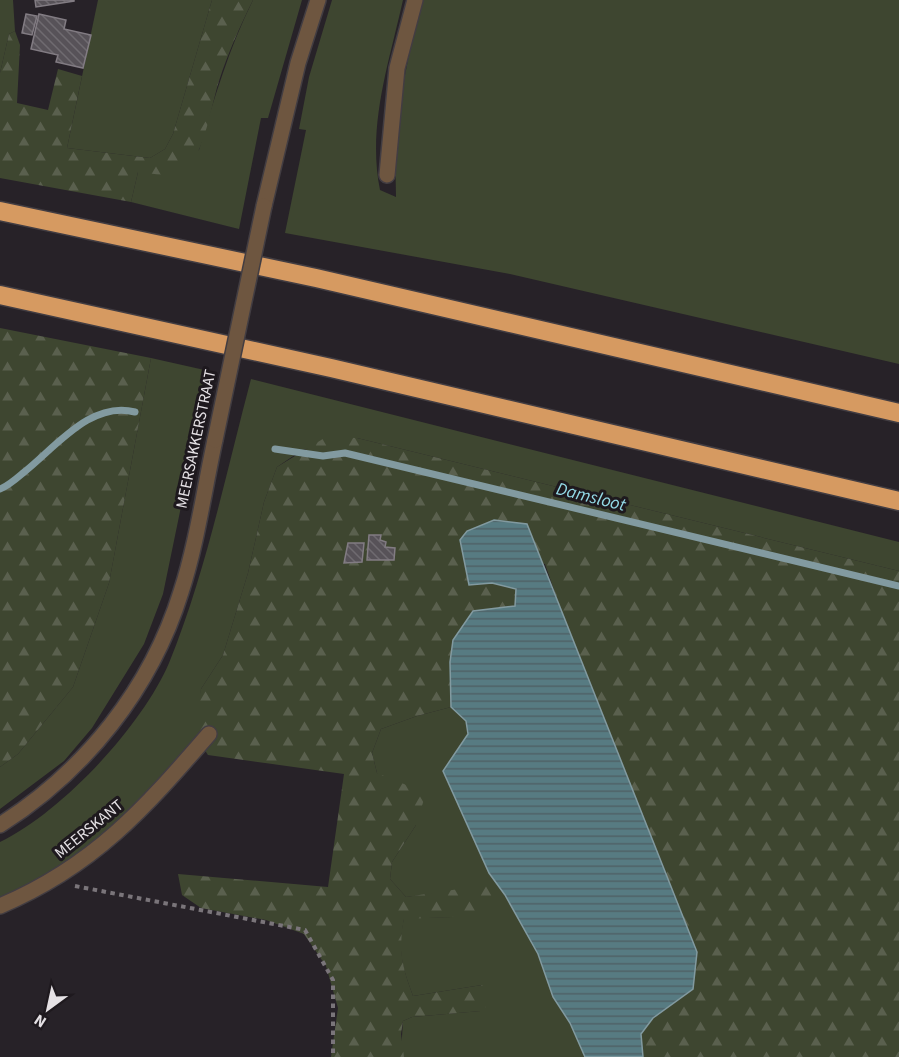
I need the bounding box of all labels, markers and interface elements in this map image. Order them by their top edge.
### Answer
street label: MEERSAKKERSTRAAT [171,367,222,510]
water label: Damsloot [554,476,629,518]
street label: MEERSKANT [50,794,128,864]
north arrow [18,979,78,1039]
text: N [30,1009,51,1033]

